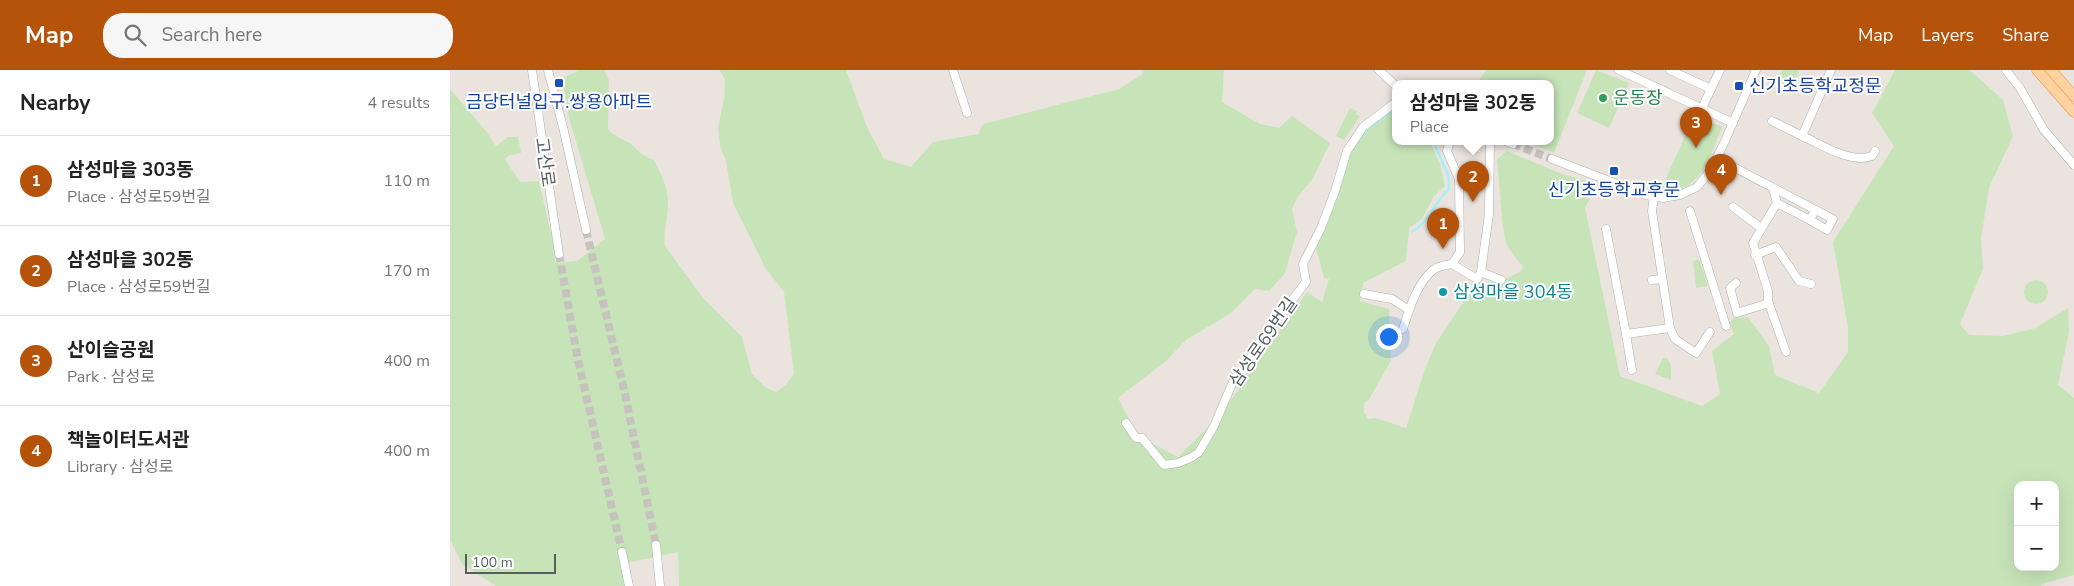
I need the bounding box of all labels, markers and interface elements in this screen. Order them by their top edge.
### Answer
search box [103,13,453,58]
text: Map [25,19,73,51]
icon: search [121,21,149,49]
text: Search here [161,22,262,48]
text: Map [1858,23,1893,47]
text: Layers [1921,23,1974,47]
text: Share [2002,23,2049,47]
place label: 신기초등학교정문 [1749,74,1881,98]
marker: 금당터널입구.쌍용아파트 [553,77,565,89]
popup [1392,80,1554,145]
marker: 신기초등학교정문 [1733,80,1745,92]
place label: 운동장 [1613,86,1663,110]
text: Nearby [20,89,90,117]
place label: 금당터널입구.쌍용아파트 [466,90,652,114]
text: 삼성마을 302동 [1410,90,1536,116]
text: 4 results [368,92,430,114]
marker: 운동장 [1597,92,1609,104]
pin: 3 [1680,107,1712,148]
text: Place [1410,116,1449,138]
street label: 고산로 [530,136,560,188]
pin: 4 [1705,154,1737,195]
text: 삼성마을 303동 [67,157,194,183]
pin: 2 [1457,161,1489,202]
marker: 신기초등학교후문 [1608,165,1620,177]
text: 1 [31,170,41,192]
text: 110 m [383,170,430,192]
place label: 신기초등학교후문 [1548,178,1680,202]
text: Place · 삼성로59번길 [67,186,211,208]
pin: 1 [1427,208,1459,249]
text: 삼성마을 302동 [67,247,194,273]
text: 2 [31,260,41,282]
text: 170 m [383,260,430,282]
text: Place · 삼성로59번길 [67,276,211,298]
place label: 삼성마을 304동 [1453,280,1573,304]
marker: 삼성마을 304동 [1437,286,1449,298]
street label: 삼성로69번길 [1223,292,1303,392]
your location [1376,324,1402,350]
text: 산이슬공원 [67,337,154,363]
text: 3 [31,350,41,372]
text: 400 m [383,350,430,372]
text: Park · 삼성로 [67,366,155,388]
text: 책놀이터도서관 [67,427,189,453]
text: 4 [31,440,41,462]
text: 400 m [383,440,430,462]
text: Library · 삼성로 [67,456,173,478]
map controls [2014,481,2059,571]
button: + [2014,481,2059,526]
button: − [2014,526,2059,571]
scale bar [465,551,556,574]
text: 100 m [472,553,513,572]

